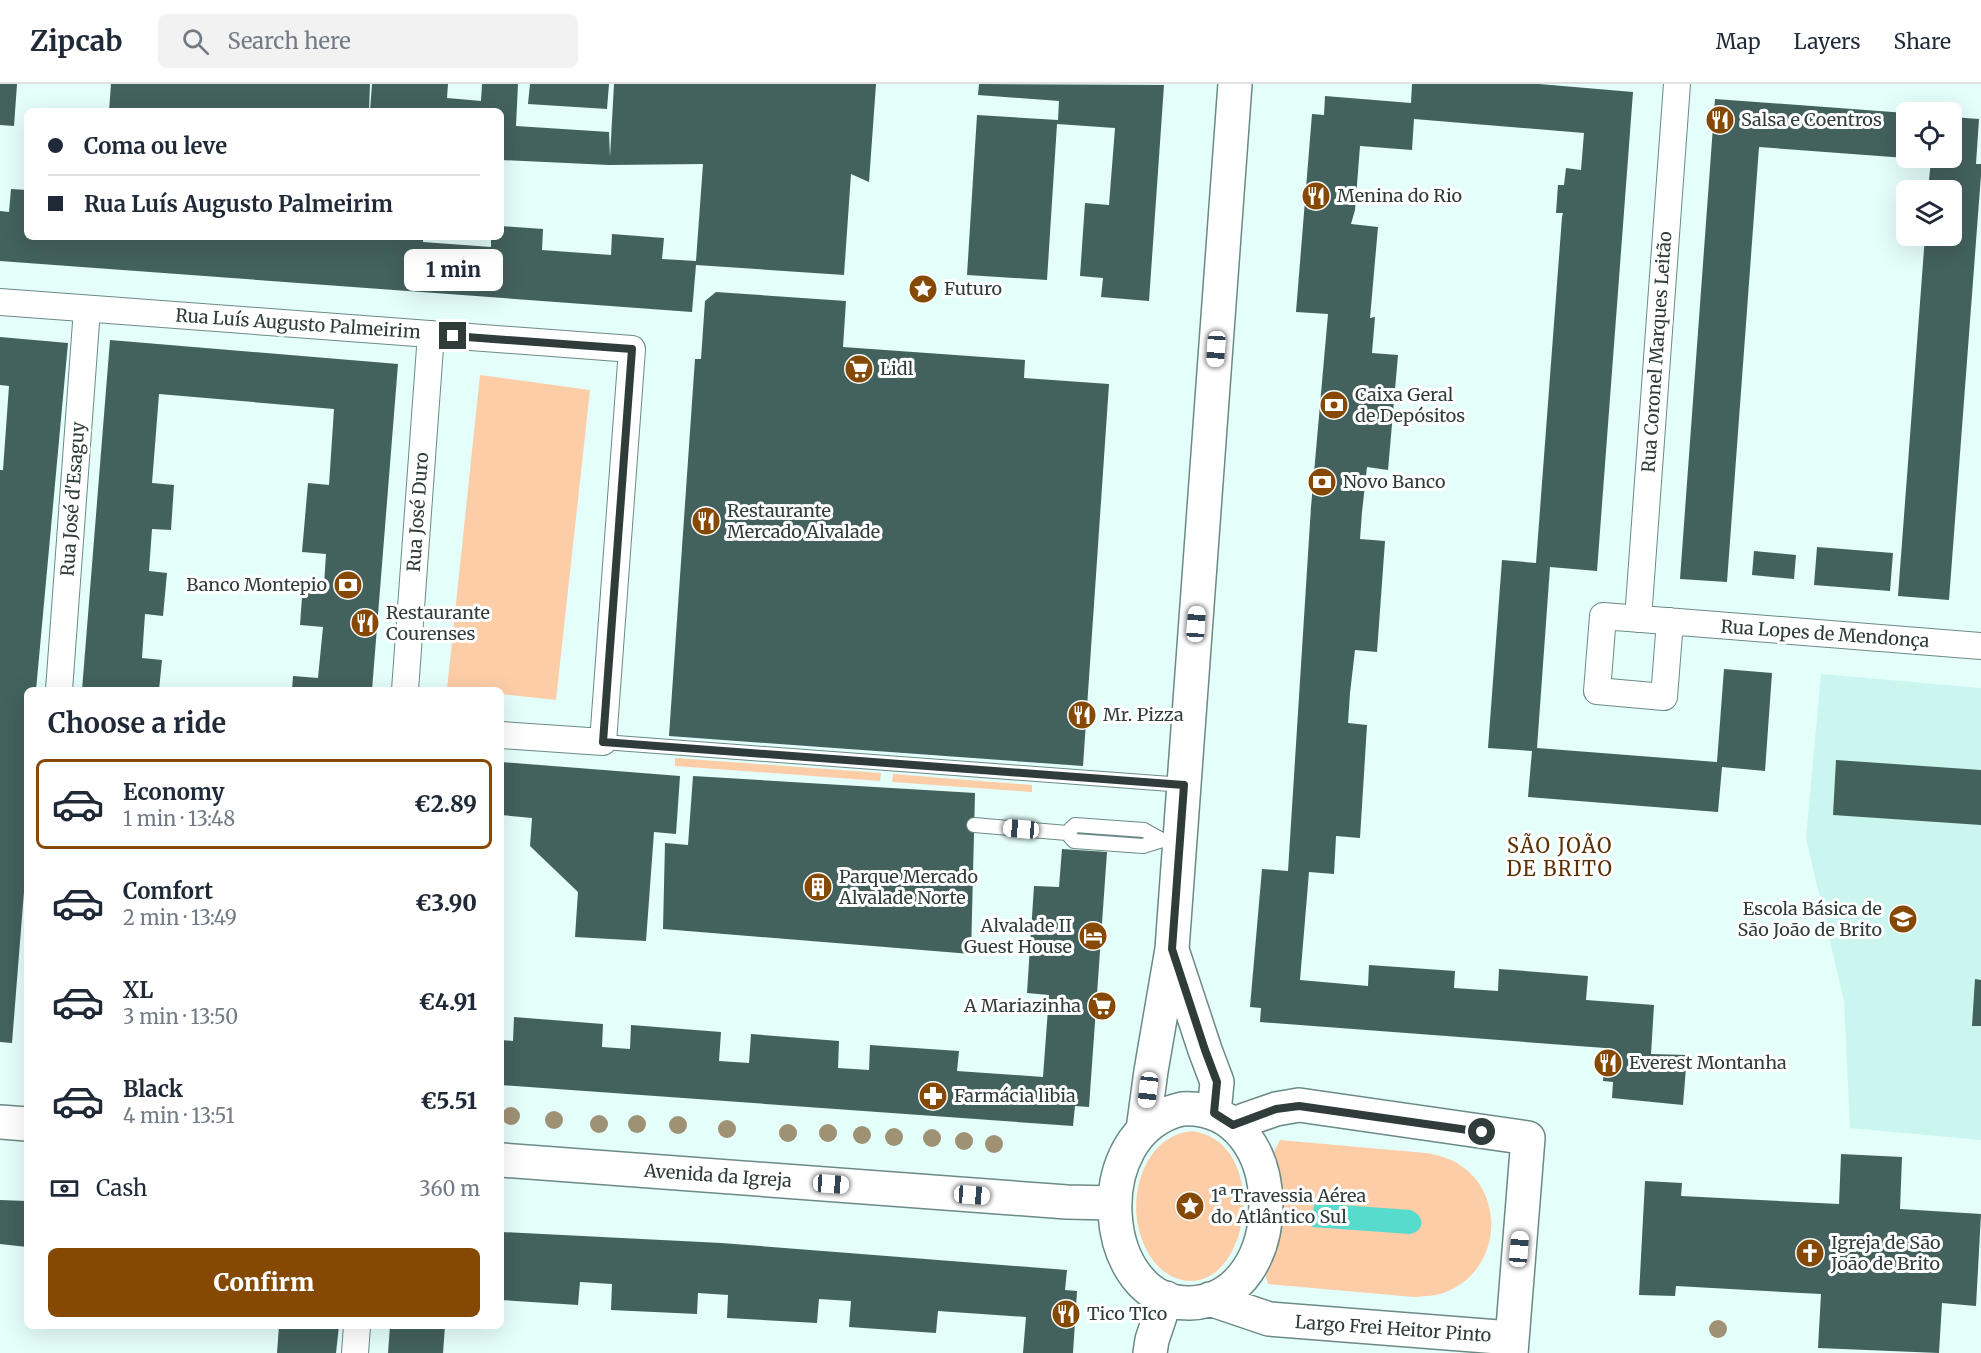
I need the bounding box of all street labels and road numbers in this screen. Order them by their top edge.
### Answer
street label: Rua Coronel Marques Leitão [1637,231,1676,473]
street label: Rua Luís Augusto Palmeirim [175,303,422,344]
street label: Rua José d'Esaguy [56,420,89,577]
street label: Rua José Duro [402,451,433,572]
street label: Rua Lopes de Mendonça [1720,615,1931,652]
street label: Avenida da Igreja [642,1159,793,1192]
street label: Largo Frei Heitor Pinto [1294,1310,1492,1347]

